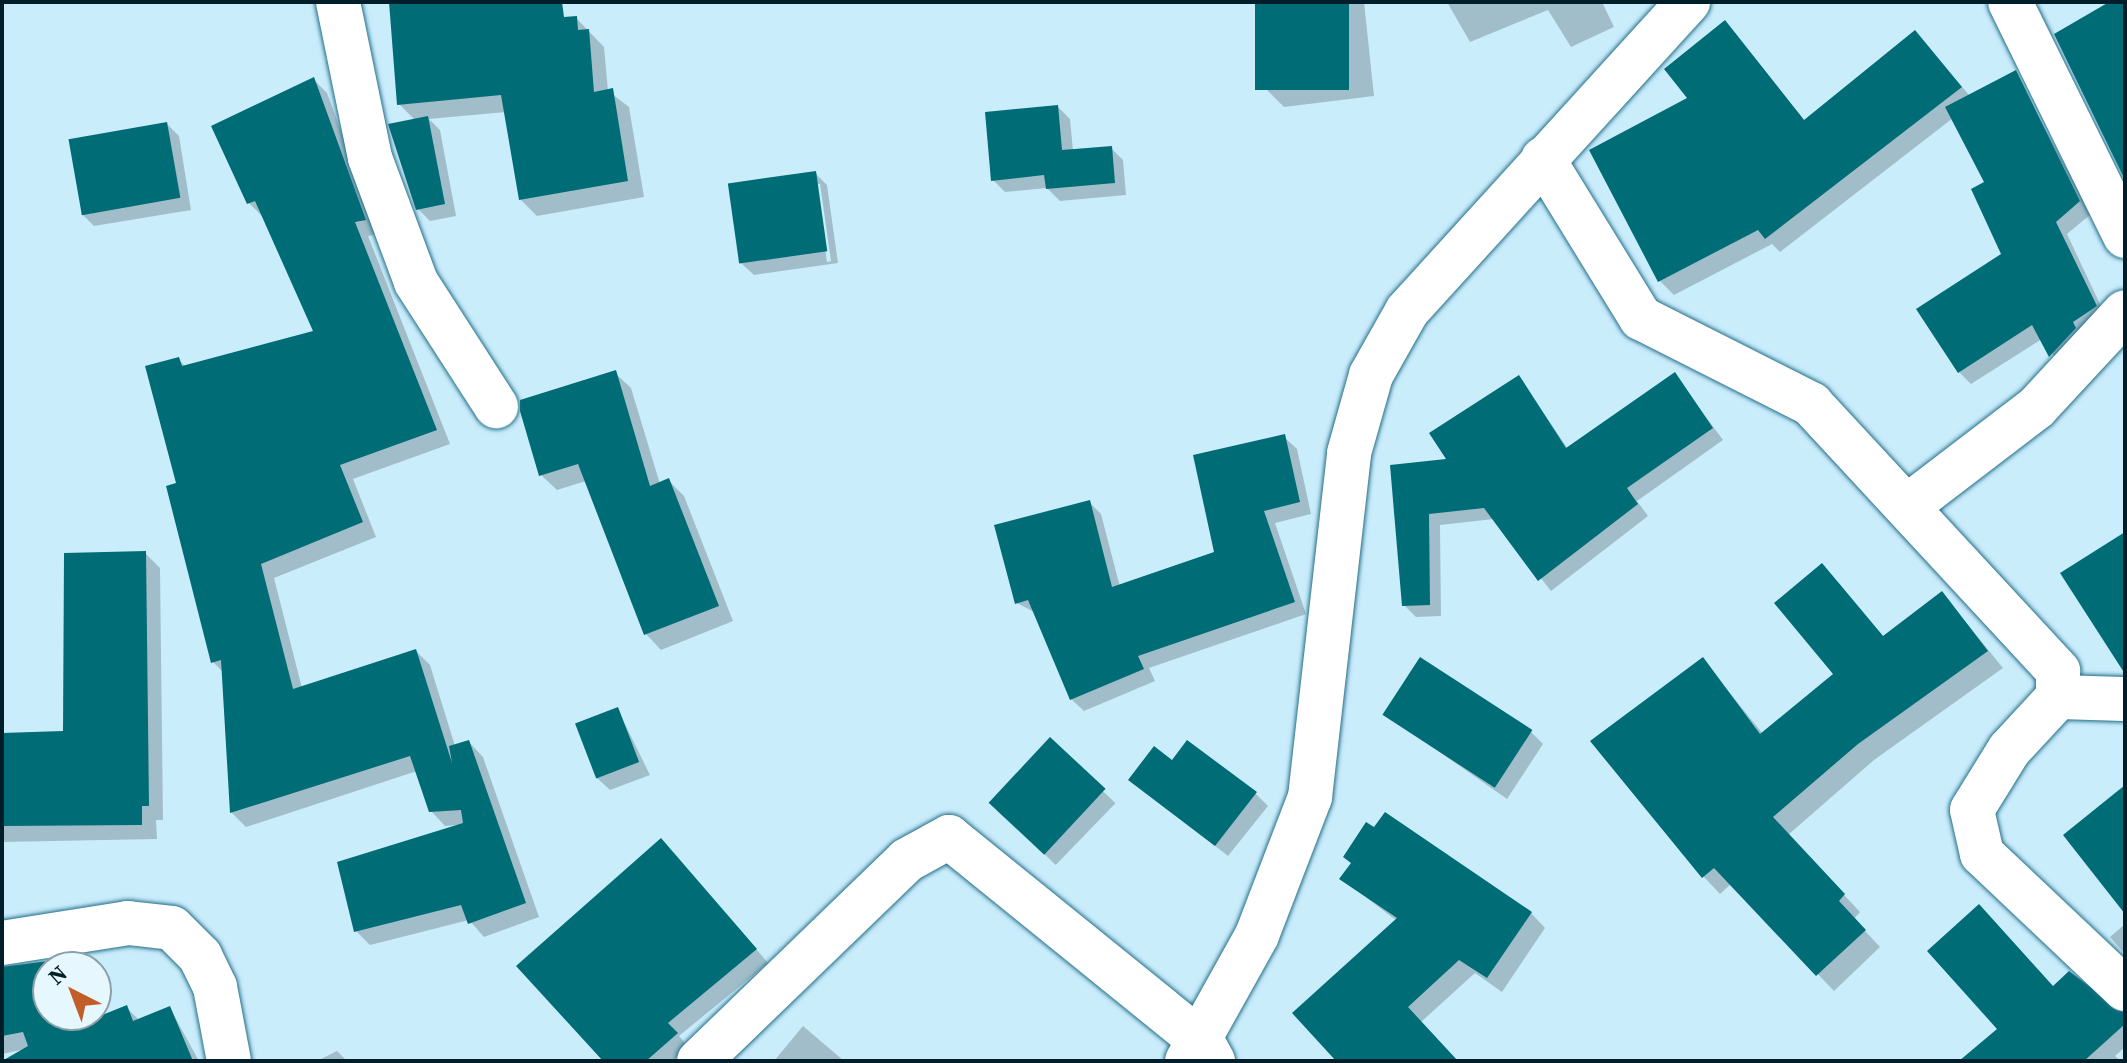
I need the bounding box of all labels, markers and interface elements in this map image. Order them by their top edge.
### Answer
north arrow [32,951,112,1031]
text: N [41,958,73,991]

